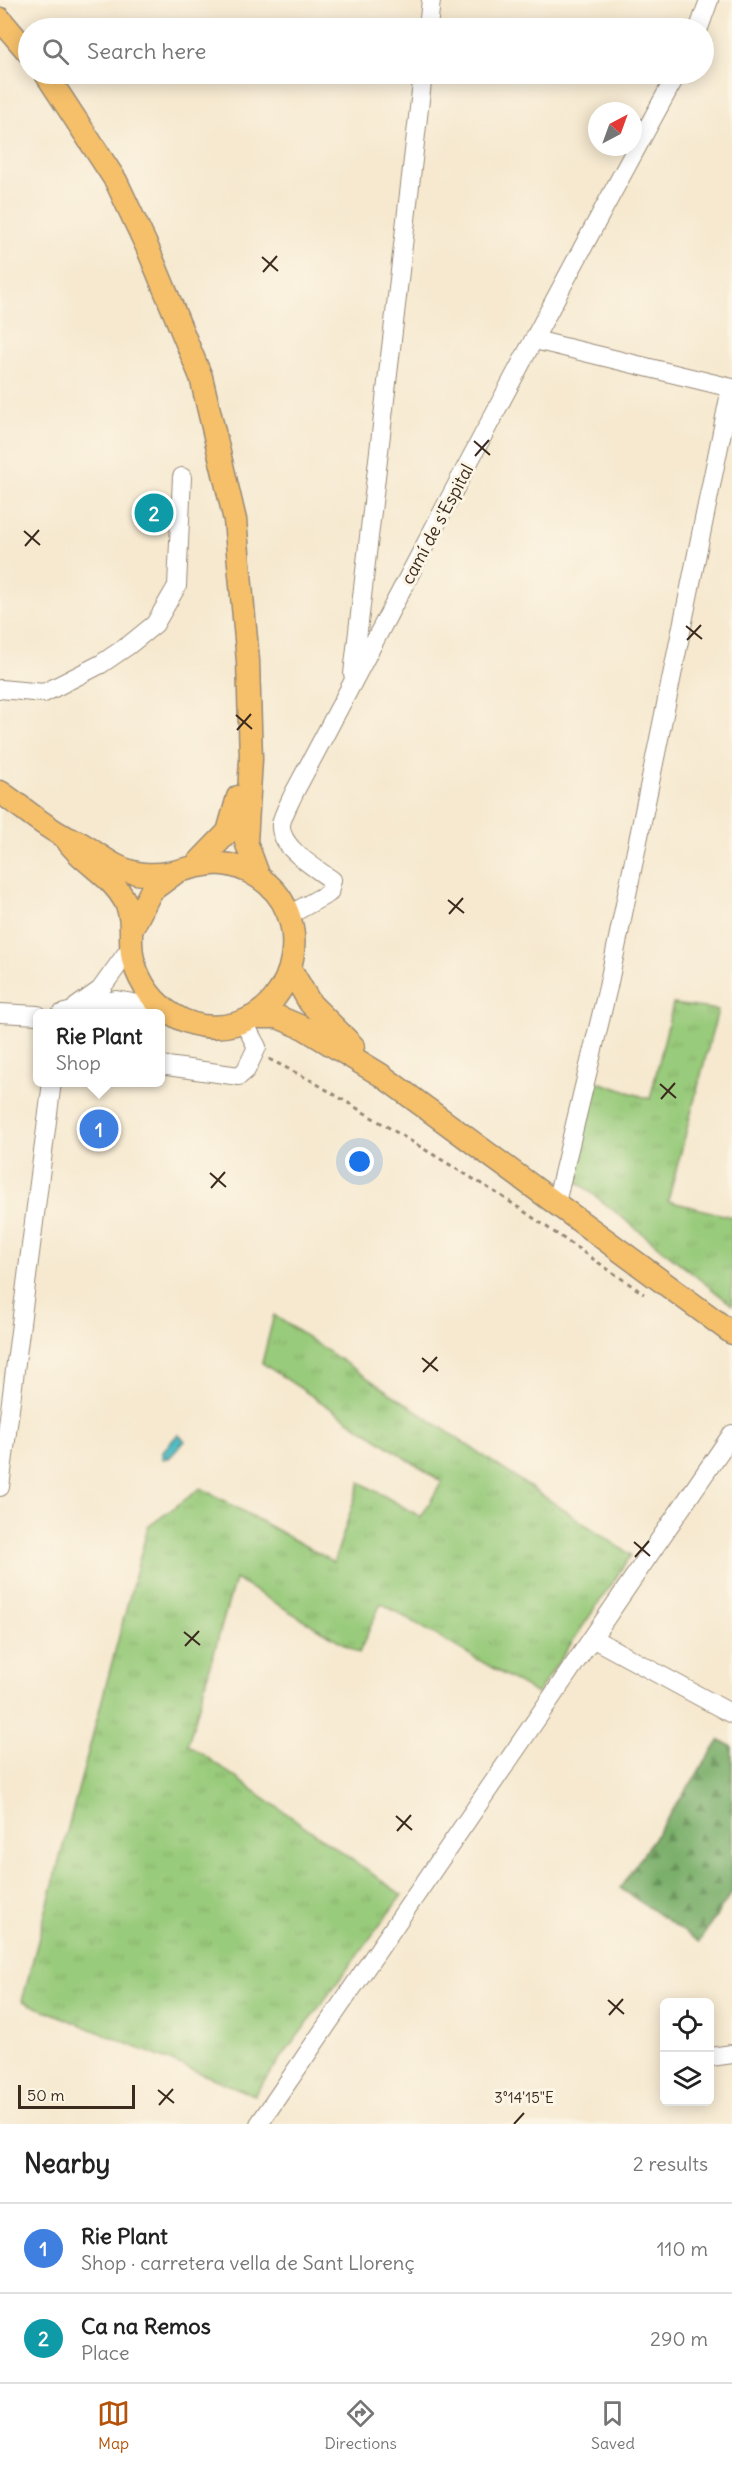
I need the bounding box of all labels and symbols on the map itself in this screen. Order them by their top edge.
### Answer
north arrow [588,102,642,156]
street label: camí de s'Espital [396,460,478,588]
pin: 2 [134,490,174,536]
pin: 1 [80,1106,118,1152]
your location [345,1147,374,1176]
scale bar [18,2082,135,2110]
text: 3°14'15"E [494,2088,554,2107]

